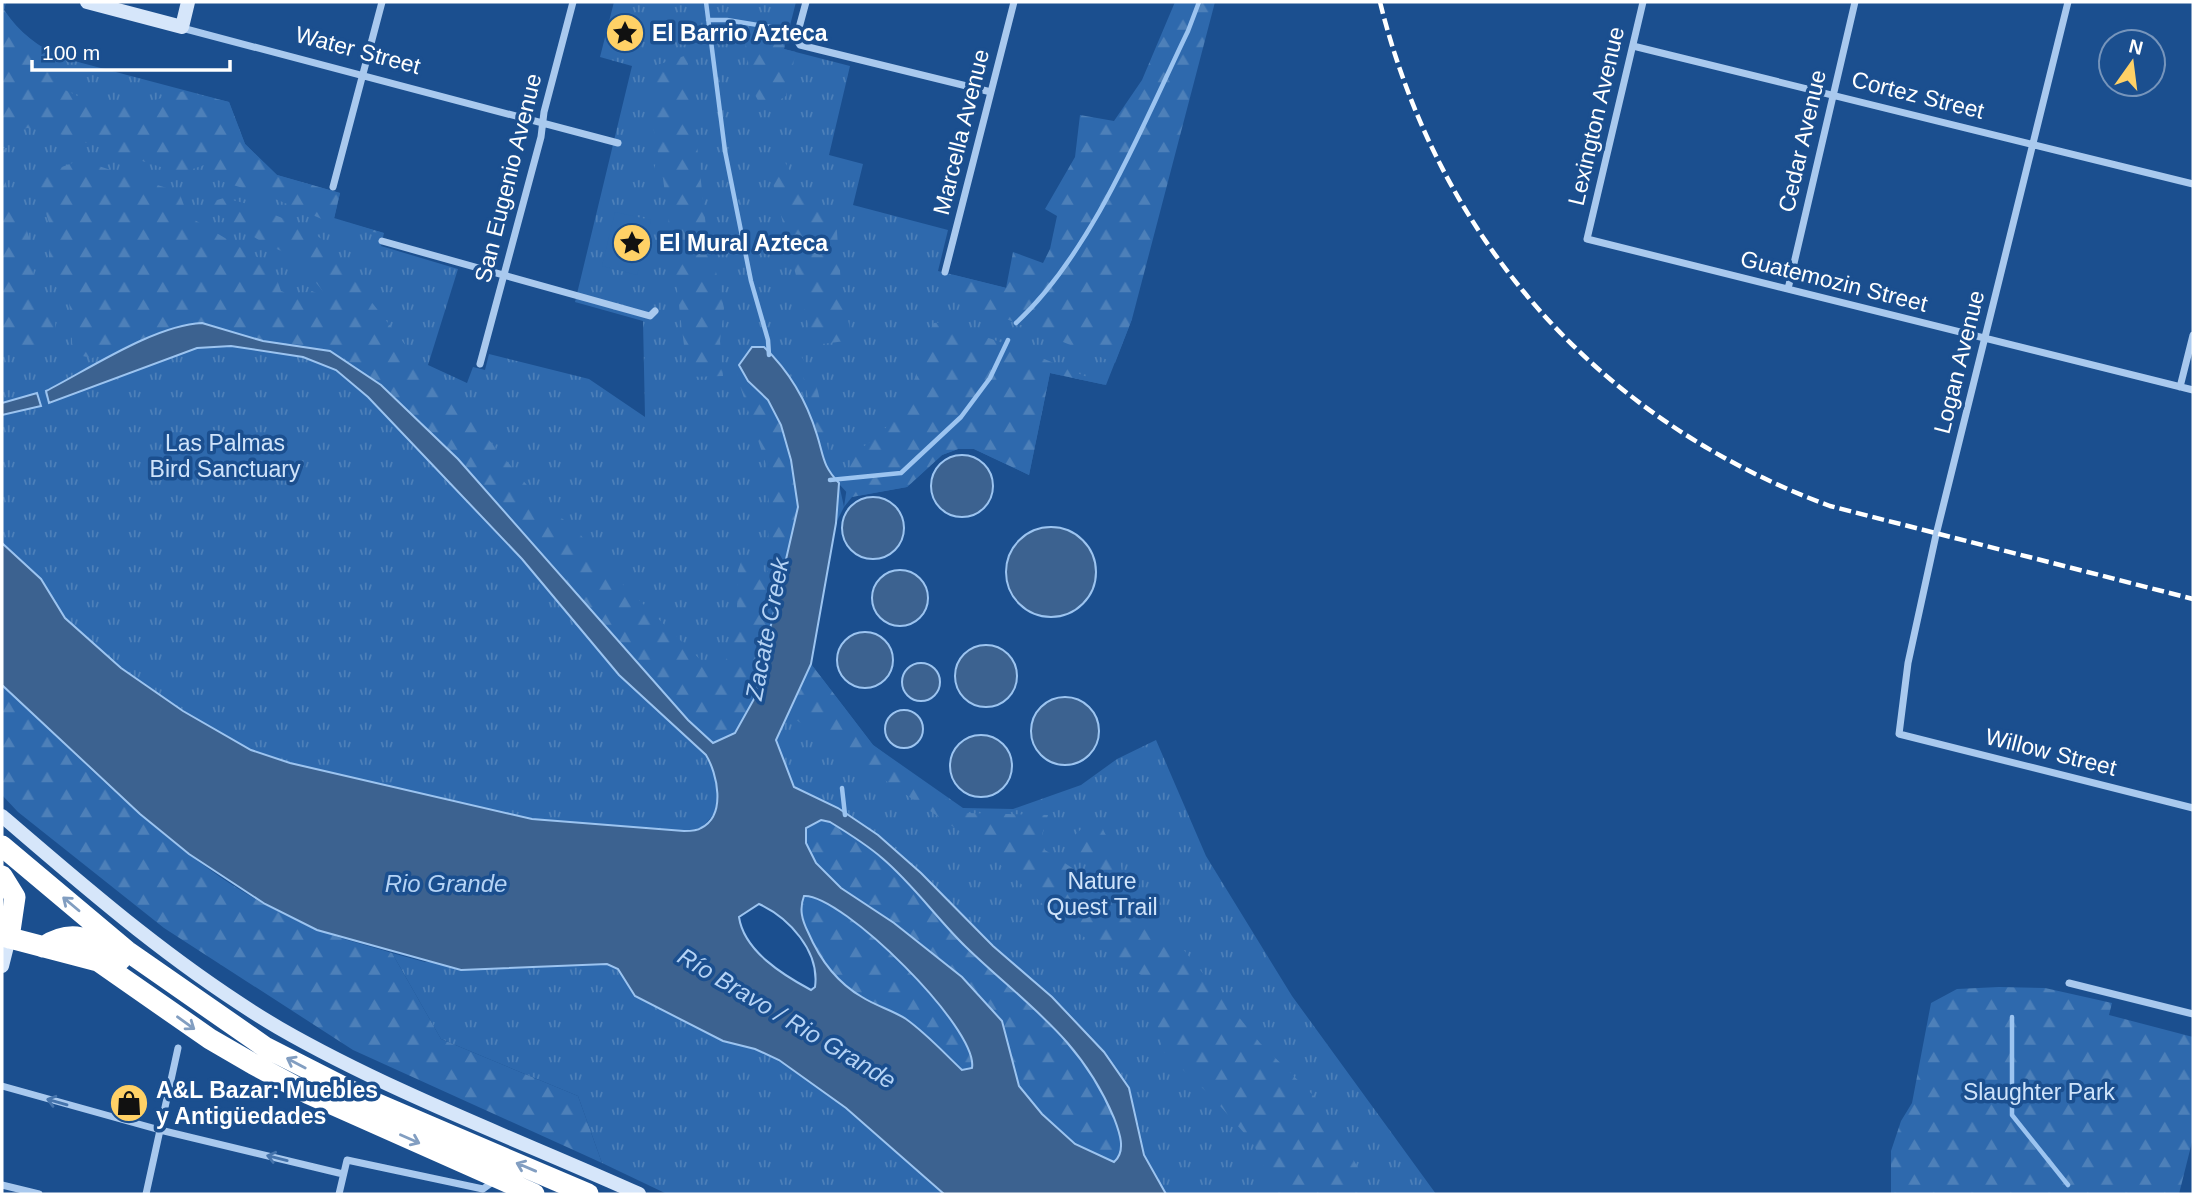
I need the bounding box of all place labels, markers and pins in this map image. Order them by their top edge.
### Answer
place icon: El Barrio Azteca [604,12,646,54]
place label: El Barrio Azteca [652,20,828,46]
place icon: El Mural Azteca [611,222,653,264]
place label: El Mural Azteca [659,230,828,256]
place label: A&L Bazar: Muebles y Antigüedades [156,1077,378,1129]
shop icon: A&L Bazar: Muebles y Antigüedades [108,1082,150,1124]

